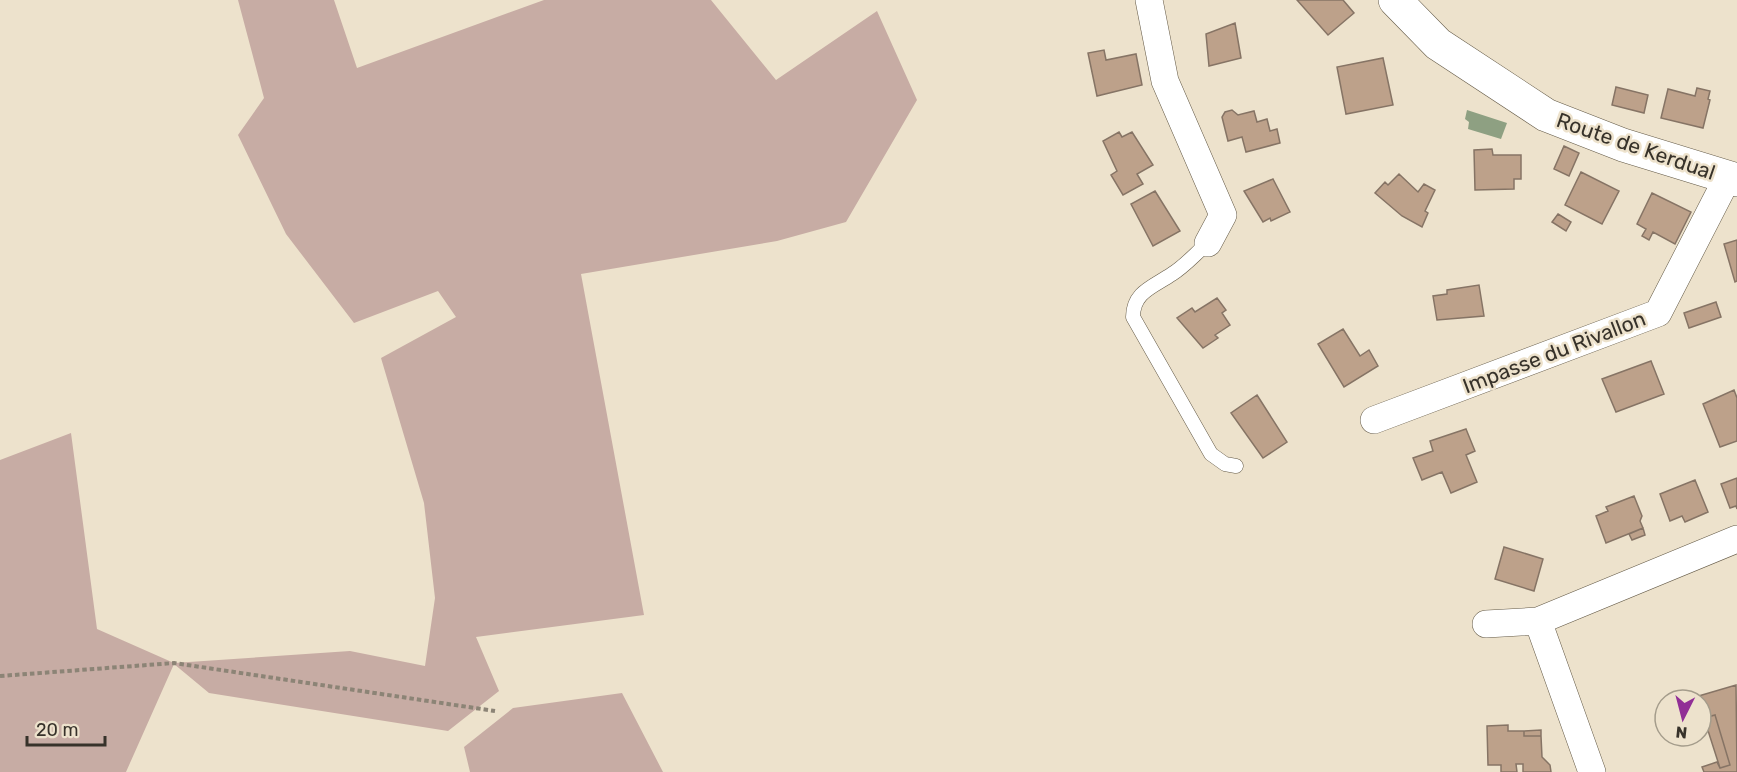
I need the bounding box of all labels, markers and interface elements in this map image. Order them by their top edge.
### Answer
street label: Route de Kerdual [1553,107,1719,185]
street label: Impasse du Rivallon [1459,306,1649,398]
north arrow [1653,688,1713,748]
scale bar [27,709,105,747]
text: 20 m [36,719,78,741]
text: N [1675,722,1688,742]

